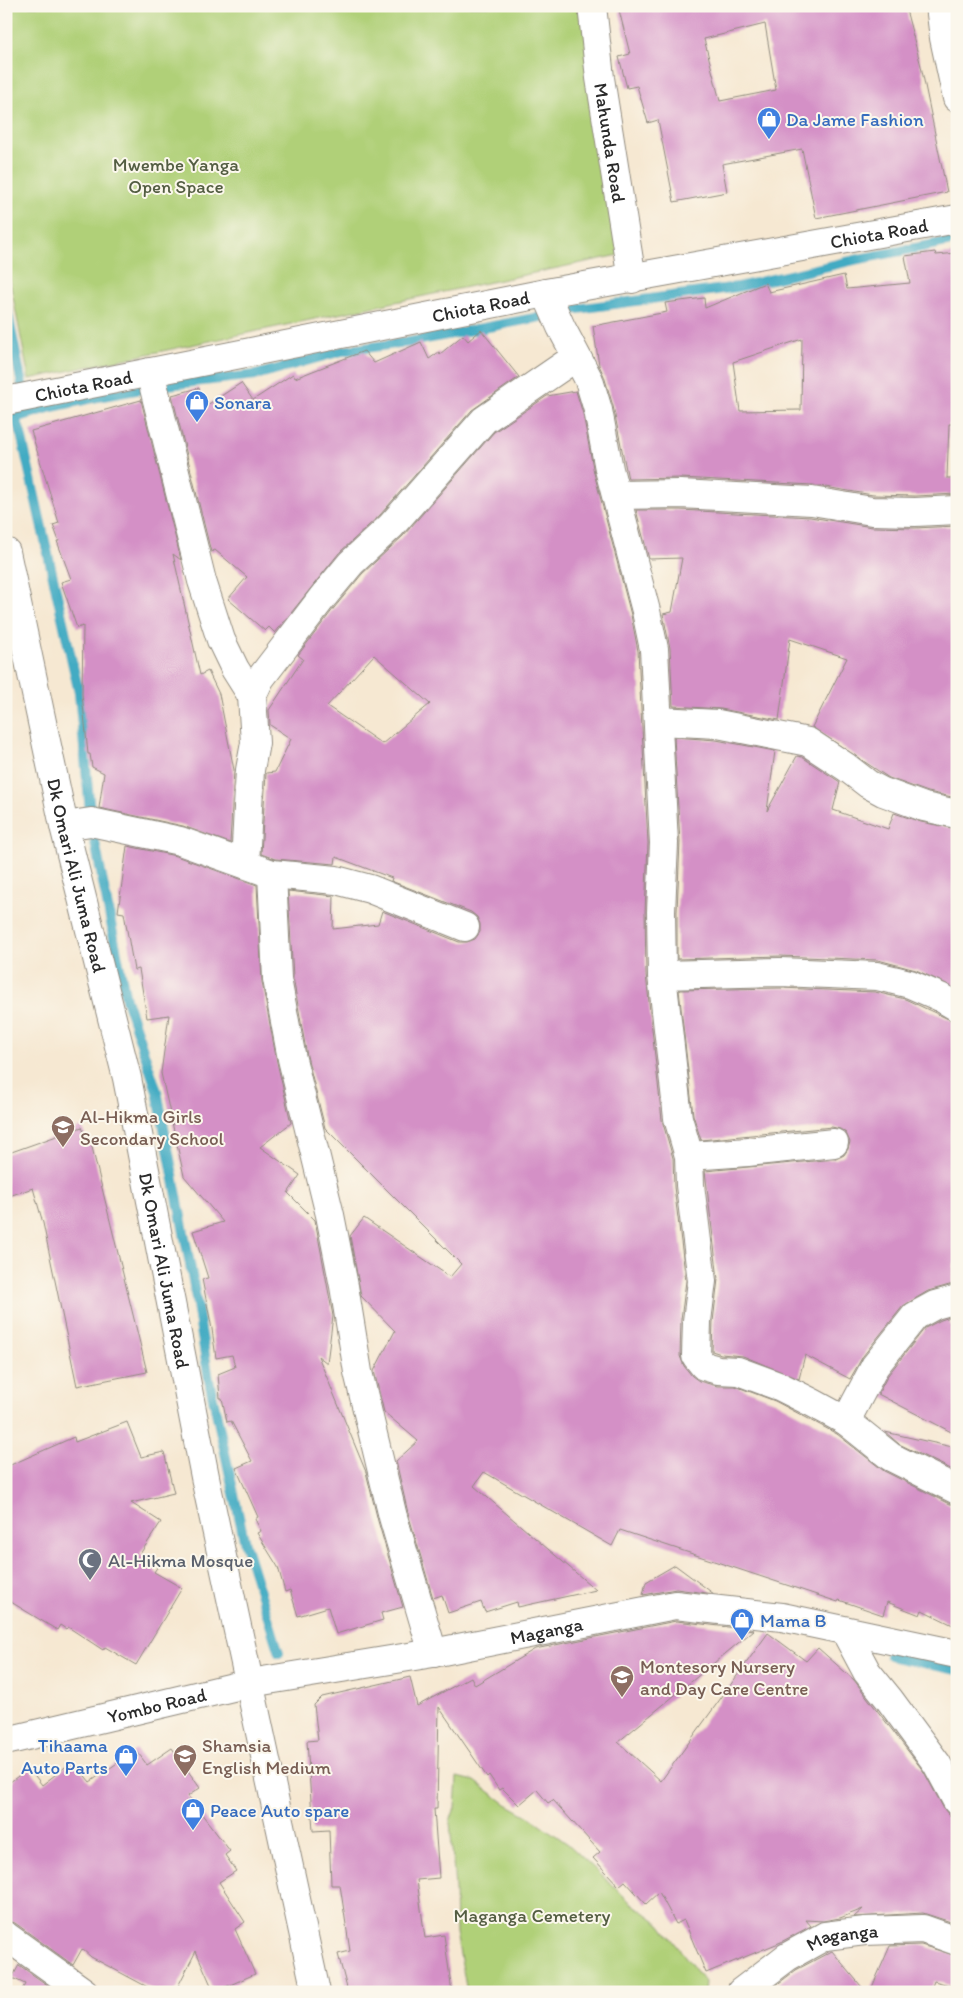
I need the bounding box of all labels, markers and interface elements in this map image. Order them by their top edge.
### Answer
street label: Mahunda Road [589,81,631,205]
shop icon: Da Jame Fashion [756,106,782,140]
place label: Da Jame Fashion [786,108,924,131]
park label: Mwembe Yanga Open Space [113,153,239,198]
street label: Chiota Road [828,213,930,254]
street label: Chiota Road [430,285,532,328]
street label: Chiota Road [33,365,135,407]
shop icon: Sonara [184,389,210,423]
place label: Sonara [214,391,272,414]
street label: Dk Omari Ali Juma Road [42,776,111,976]
place label: Al-Hikma Girls Secondary School [80,1105,225,1150]
school or university icon: Al-Hikma Girls Secondary School [50,1114,76,1148]
street label: Dk Omari Ali Juma Road [134,1171,195,1371]
mosque icon: Al-Hikma Mosque [77,1547,103,1581]
place label: Al-Hikma Mosque [108,1549,253,1572]
shop icon: Mama B [729,1607,755,1641]
place label: Mama B [760,1609,826,1632]
street label: Maganga [508,1612,585,1649]
place label: Montesory Nursery and Day Care Centre [640,1655,808,1700]
school or university icon: Montesory Nursery and Day Care Centre [609,1664,635,1698]
street label: Yombo Road [105,1683,209,1728]
place label: Tihaama Auto Parts [21,1734,108,1779]
place label: Shamsia English Medium [202,1734,331,1779]
shop icon: Tihaama Auto Parts [113,1743,139,1777]
school or university icon: Shamsia English Medium [172,1743,198,1777]
shop icon: Peace Auto spare [180,1797,206,1831]
place label: Peace Auto spare [210,1799,349,1822]
park label: Maganga Cemetery [454,1904,611,1927]
street label: Maganga [802,1920,879,1956]

